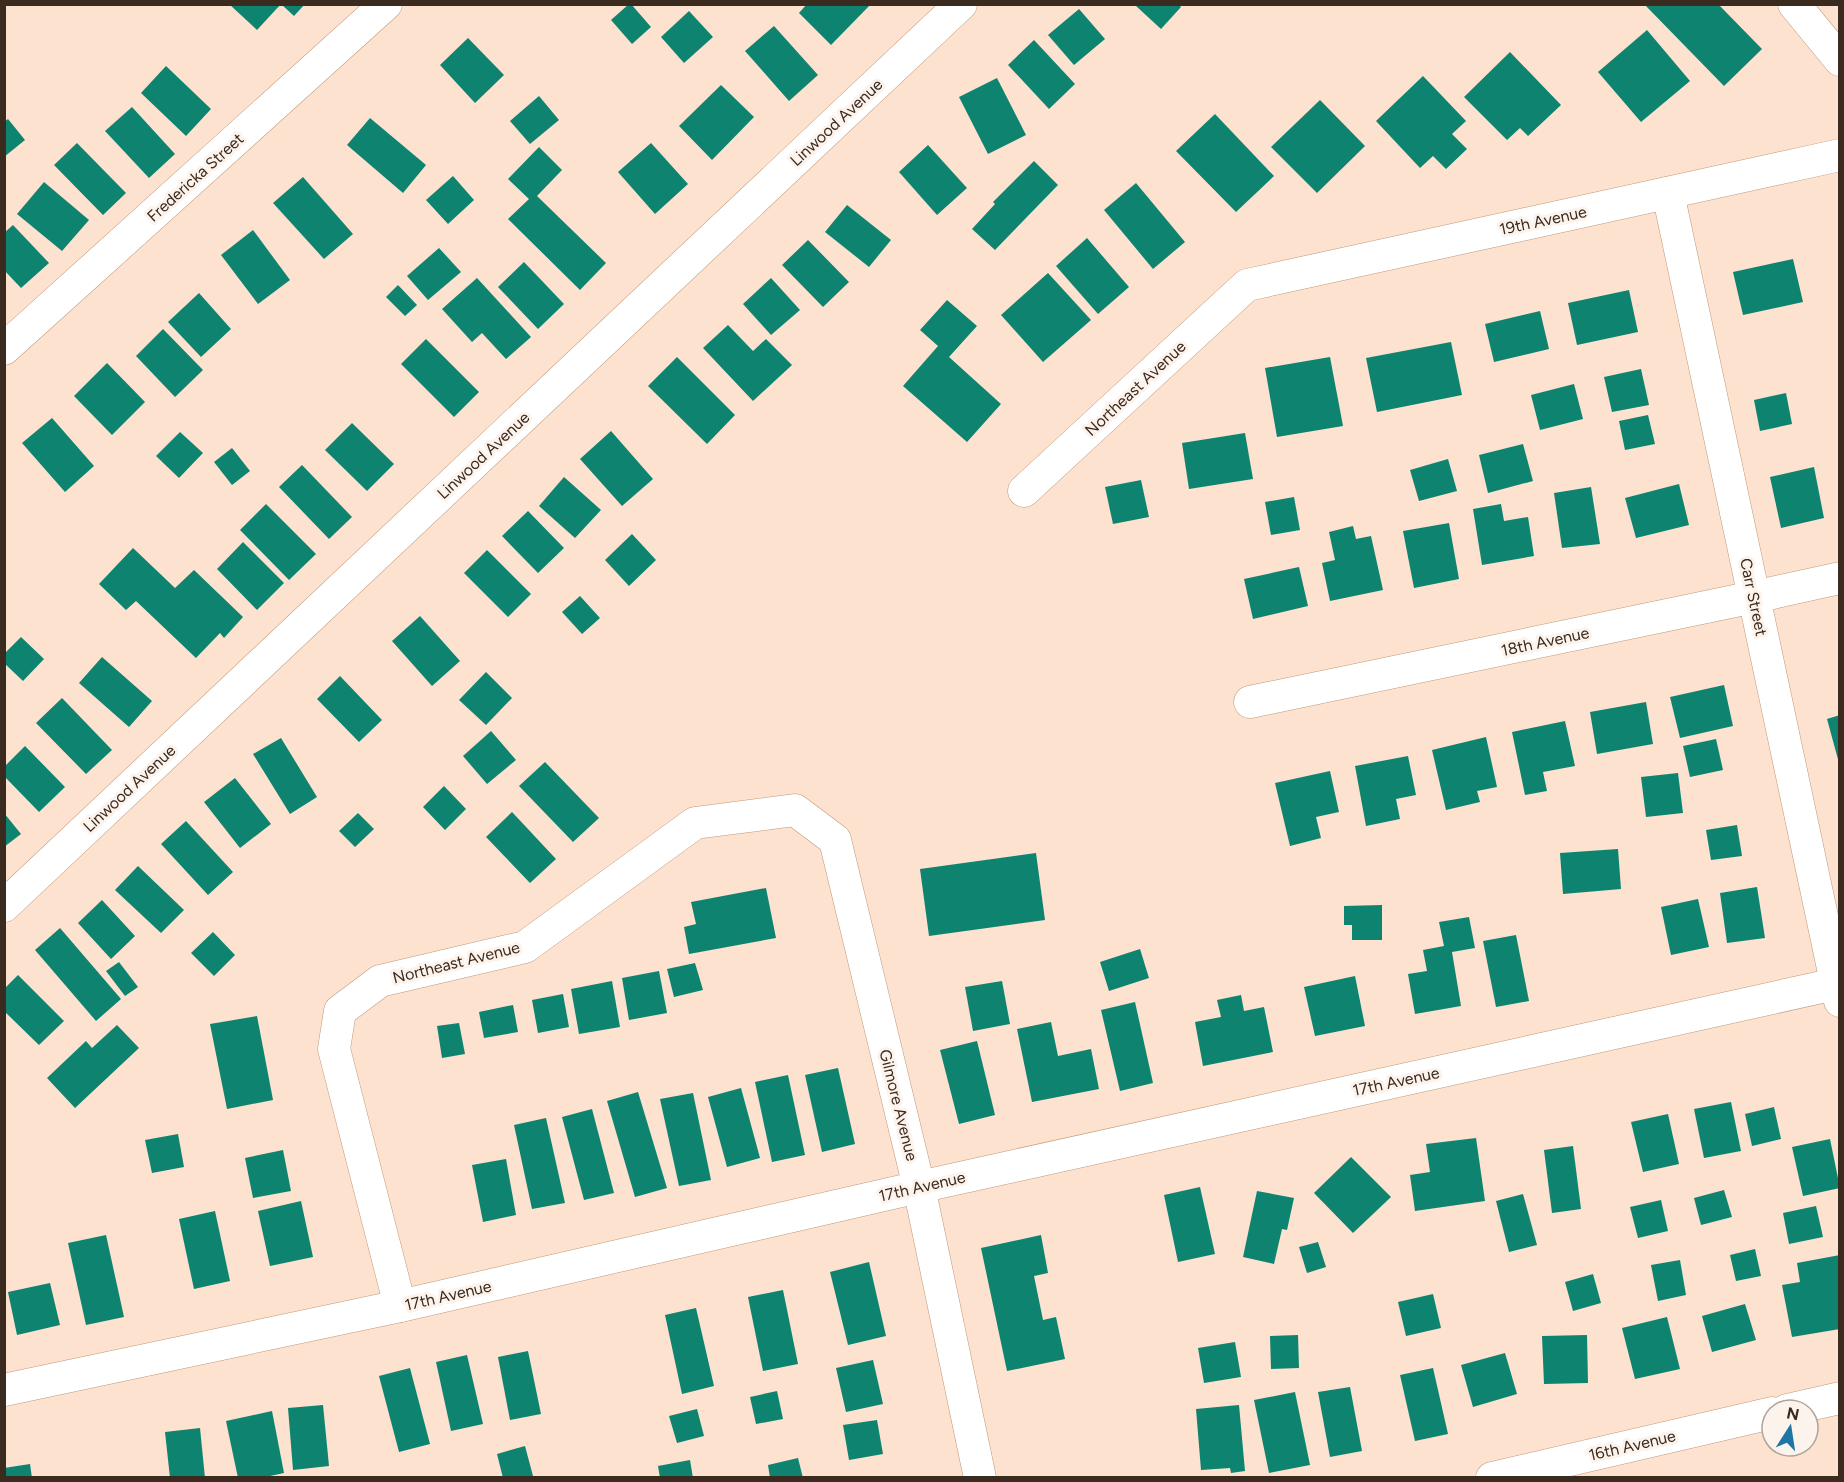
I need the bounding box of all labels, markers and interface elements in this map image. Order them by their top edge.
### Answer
street label: Linwood Avenue [786,75,887,170]
street label: Fredericka Street [143,129,247,226]
street label: 19th Avenue [1498,202,1589,239]
street label: Northeast Avenue [1081,337,1190,440]
street label: Linwood Avenue [433,408,534,503]
street label: Carr Street [1736,556,1771,638]
street label: 18th Avenue [1499,623,1591,660]
street label: Linwood Avenue [79,741,180,836]
street label: Northeast Avenue [391,937,522,987]
street label: Gilmore Avenue [875,1047,922,1163]
street label: 17th Avenue [1351,1063,1441,1100]
street label: 17th Avenue [877,1167,967,1206]
street label: 17th Avenue [403,1276,493,1315]
north arrow [1760,1398,1820,1458]
text: N [1785,1403,1801,1424]
street label: 16th Avenue [1587,1426,1678,1465]

